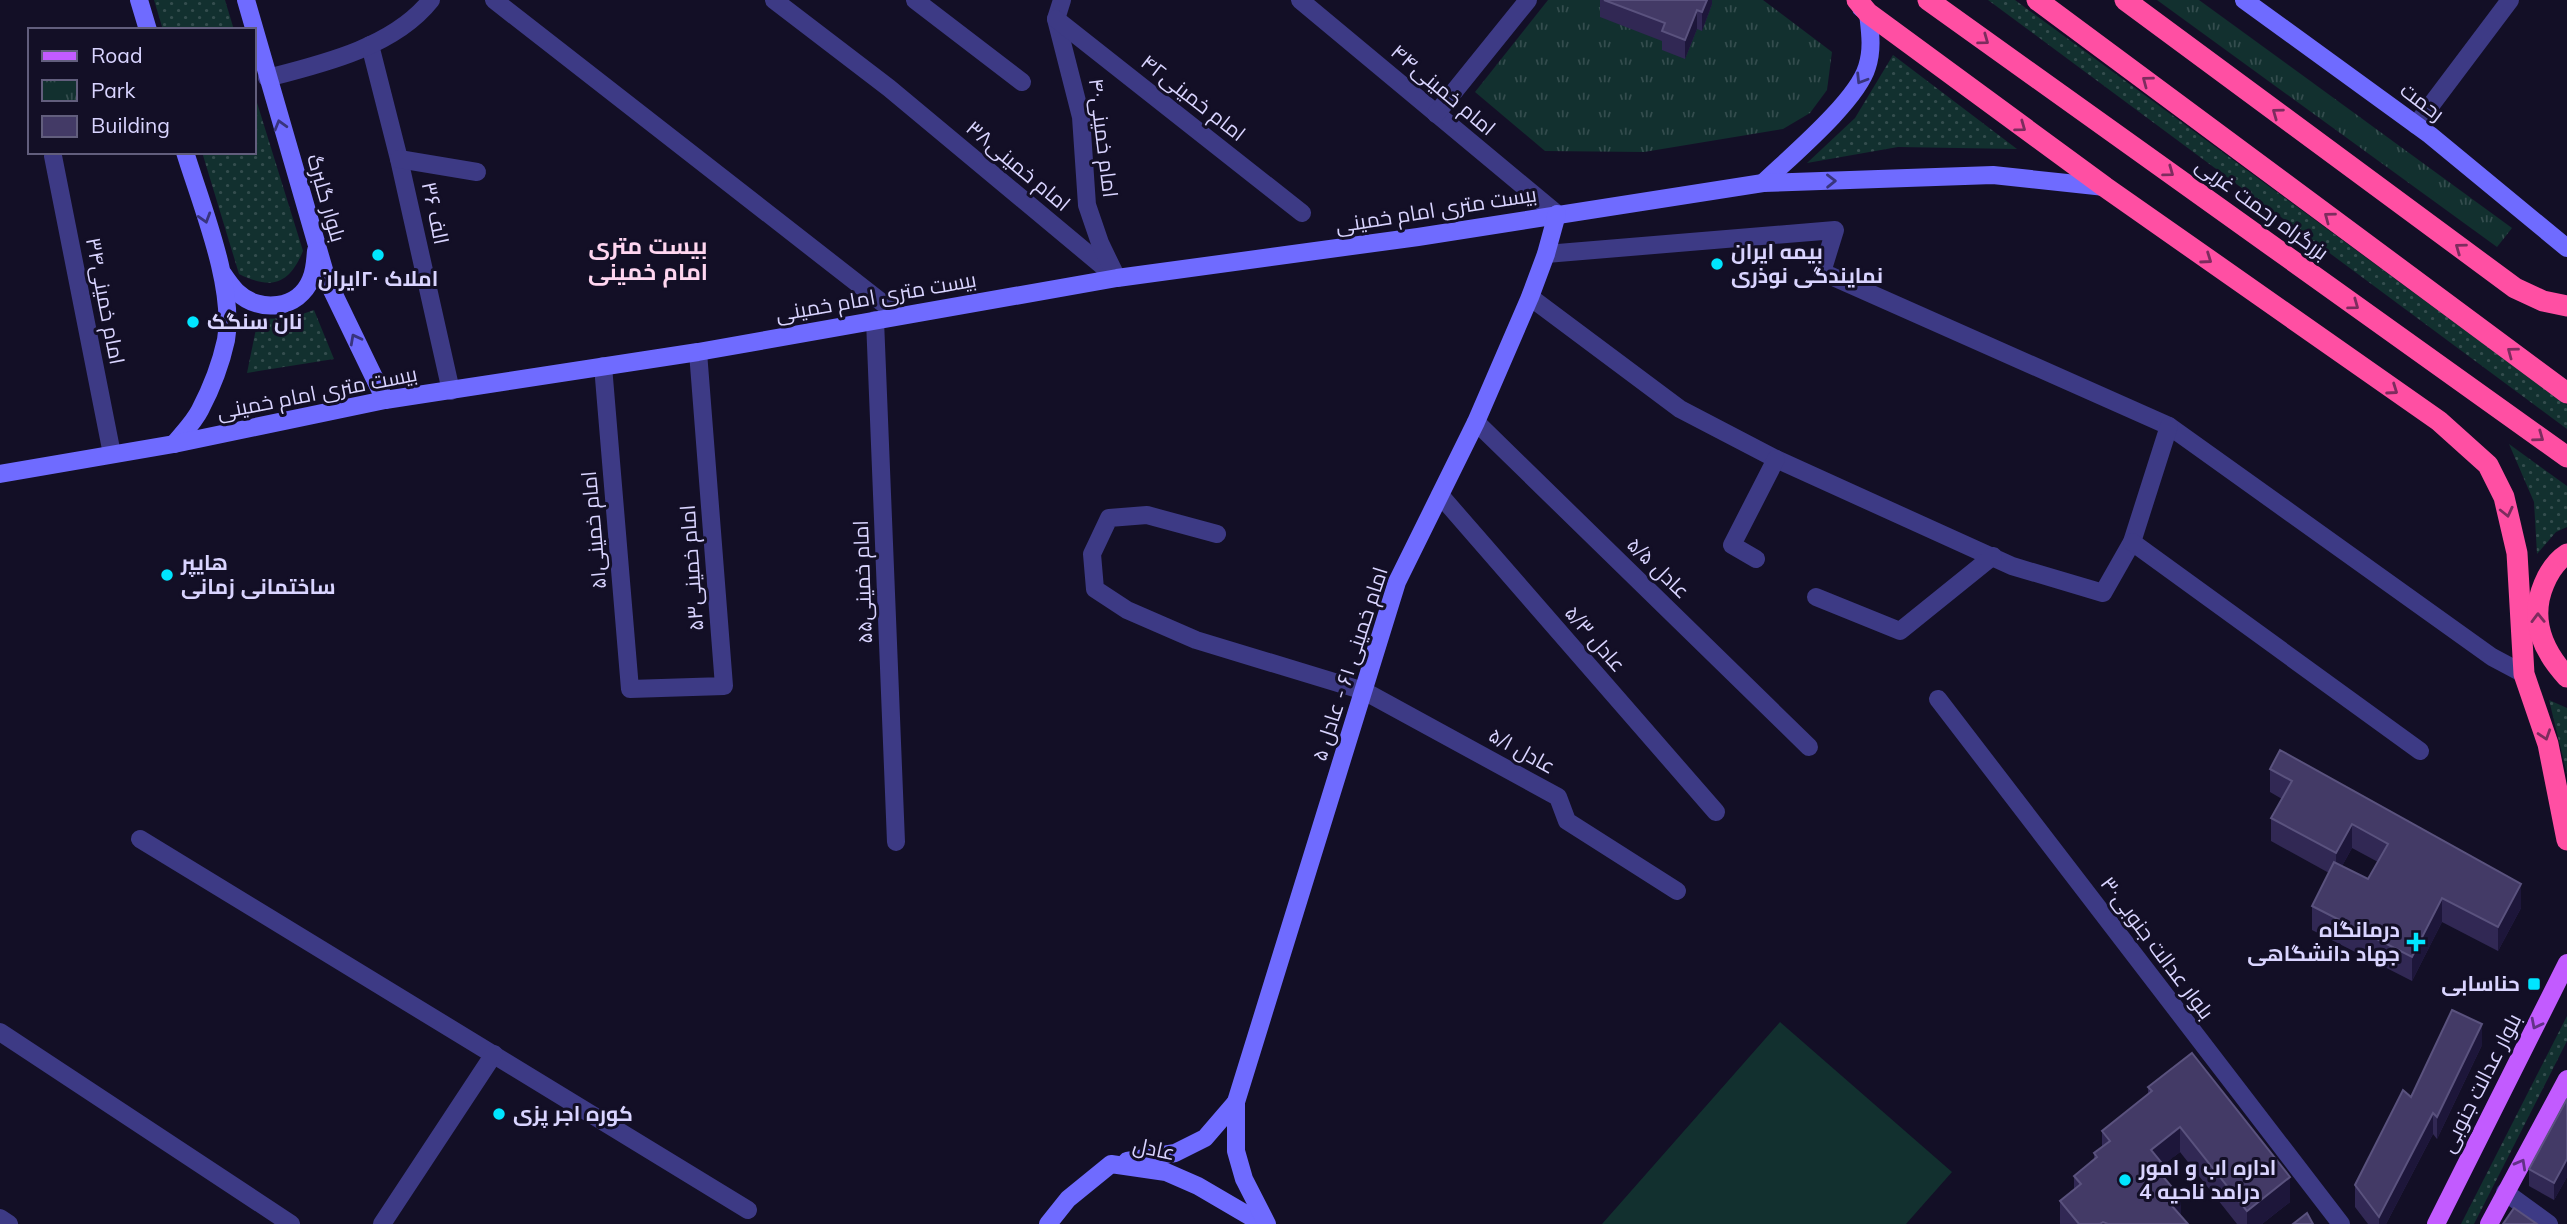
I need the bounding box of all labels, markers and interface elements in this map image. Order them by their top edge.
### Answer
legend [28,28,256,154]
one-way arrow [1976,32,1989,44]
street label: ۴۴امام خمینی [1385,38,1501,142]
text: Road [91,42,142,68]
street label: امام خمینی۴۲ [1135,48,1251,148]
one-way arrow [1856,71,1869,84]
street label: رحمت [2395,76,2450,126]
text: Park [91,77,135,103]
street label: امام خمینی۴۰ [1082,77,1124,199]
one-way arrow [2142,77,2154,89]
one-way arrow [2272,108,2285,121]
text: Building [91,112,170,138]
street label: امام خمینی۳۸ [960,114,1076,218]
one-way arrow [274,119,289,131]
one-way arrow [2013,119,2026,131]
street label: بلوار گلبرگ [302,151,352,245]
street label: بزرگراه رحمت غربی [2190,151,2334,266]
one-way arrow [2161,164,2174,176]
one-way arrow [1826,174,1837,189]
street label: ۳۶ الف [417,179,455,246]
street label: بیست متری امام خمینی [1333,180,1539,240]
one-way arrow [196,211,211,223]
one-way arrow [2325,212,2337,225]
district label: بیست متری امام خمینی [588,231,708,288]
street label: امام خمینی۳۴ [79,235,131,367]
place label: بیمه ایران نمایندگی نوذری [1731,238,1883,289]
one-way arrow [2455,244,2468,256]
marker: املاک ۲۰ایران [370,247,386,263]
one-way arrow [2199,251,2212,263]
marker: بیمه ایران نمایندگی نوذری [1709,256,1725,272]
place label: املاک ۲۰ایران [318,265,438,291]
street label: بیست متری امام خمینی [773,266,979,328]
one-way arrow [2346,296,2359,309]
place label: نان سنگک [207,308,302,334]
marker: نان سنگک [185,314,201,330]
one-way arrow [350,334,363,346]
one-way arrow [2507,348,2520,360]
street label: بیست متری امام خمینی [214,360,420,426]
one-way arrow [2385,382,2398,394]
one-way arrow [2531,429,2544,441]
street label: امام خمینی۵۱ [575,470,613,590]
street label: امام خمینی۵۳ [674,504,710,632]
one-way arrow [2499,506,2513,518]
street label: امام خمینی۵۵ [847,520,879,644]
street label: عادل ۵/۵ [1621,531,1695,604]
place label: هایپر ساختمانی زمانی [180,549,336,599]
street label: امام خمینی ۶۱ - عادل ۵ [1305,563,1395,765]
marker: هایپر ساختمانی زمانی [159,567,175,583]
street label: عادل ۵/۳ [1559,600,1632,678]
one-way arrow [2530,612,2545,623]
street label: عادل ۵/۱ [1484,721,1560,780]
one-way arrow [2537,728,2551,741]
street label: بلوار عدالت جنوبی۳۰ [2095,871,2220,1025]
place label: درمانگاه جهاد دانشگاهی [2247,916,2400,967]
marker: درمانگاه جهاد دانشگاهی [2406,932,2426,952]
place label: حناسابی [2441,970,2520,996]
marker: حناسابی [2526,976,2542,992]
street label: بلوار عدالت جنوبی [2434,1009,2527,1157]
one-way arrow [2531,1017,2545,1029]
place label: کوره اجر پزی [513,1100,633,1129]
marker: کوره اجر پزی [491,1106,507,1122]
street label: عادل [1130,1131,1178,1166]
place label: اداره اب و امور درامد ناحیه 4 [2138,1154,2276,1204]
one-way arrow [2513,1158,2526,1171]
marker: اداره اب و امور درامد ناحیه 4 [2117,1172,2133,1188]

